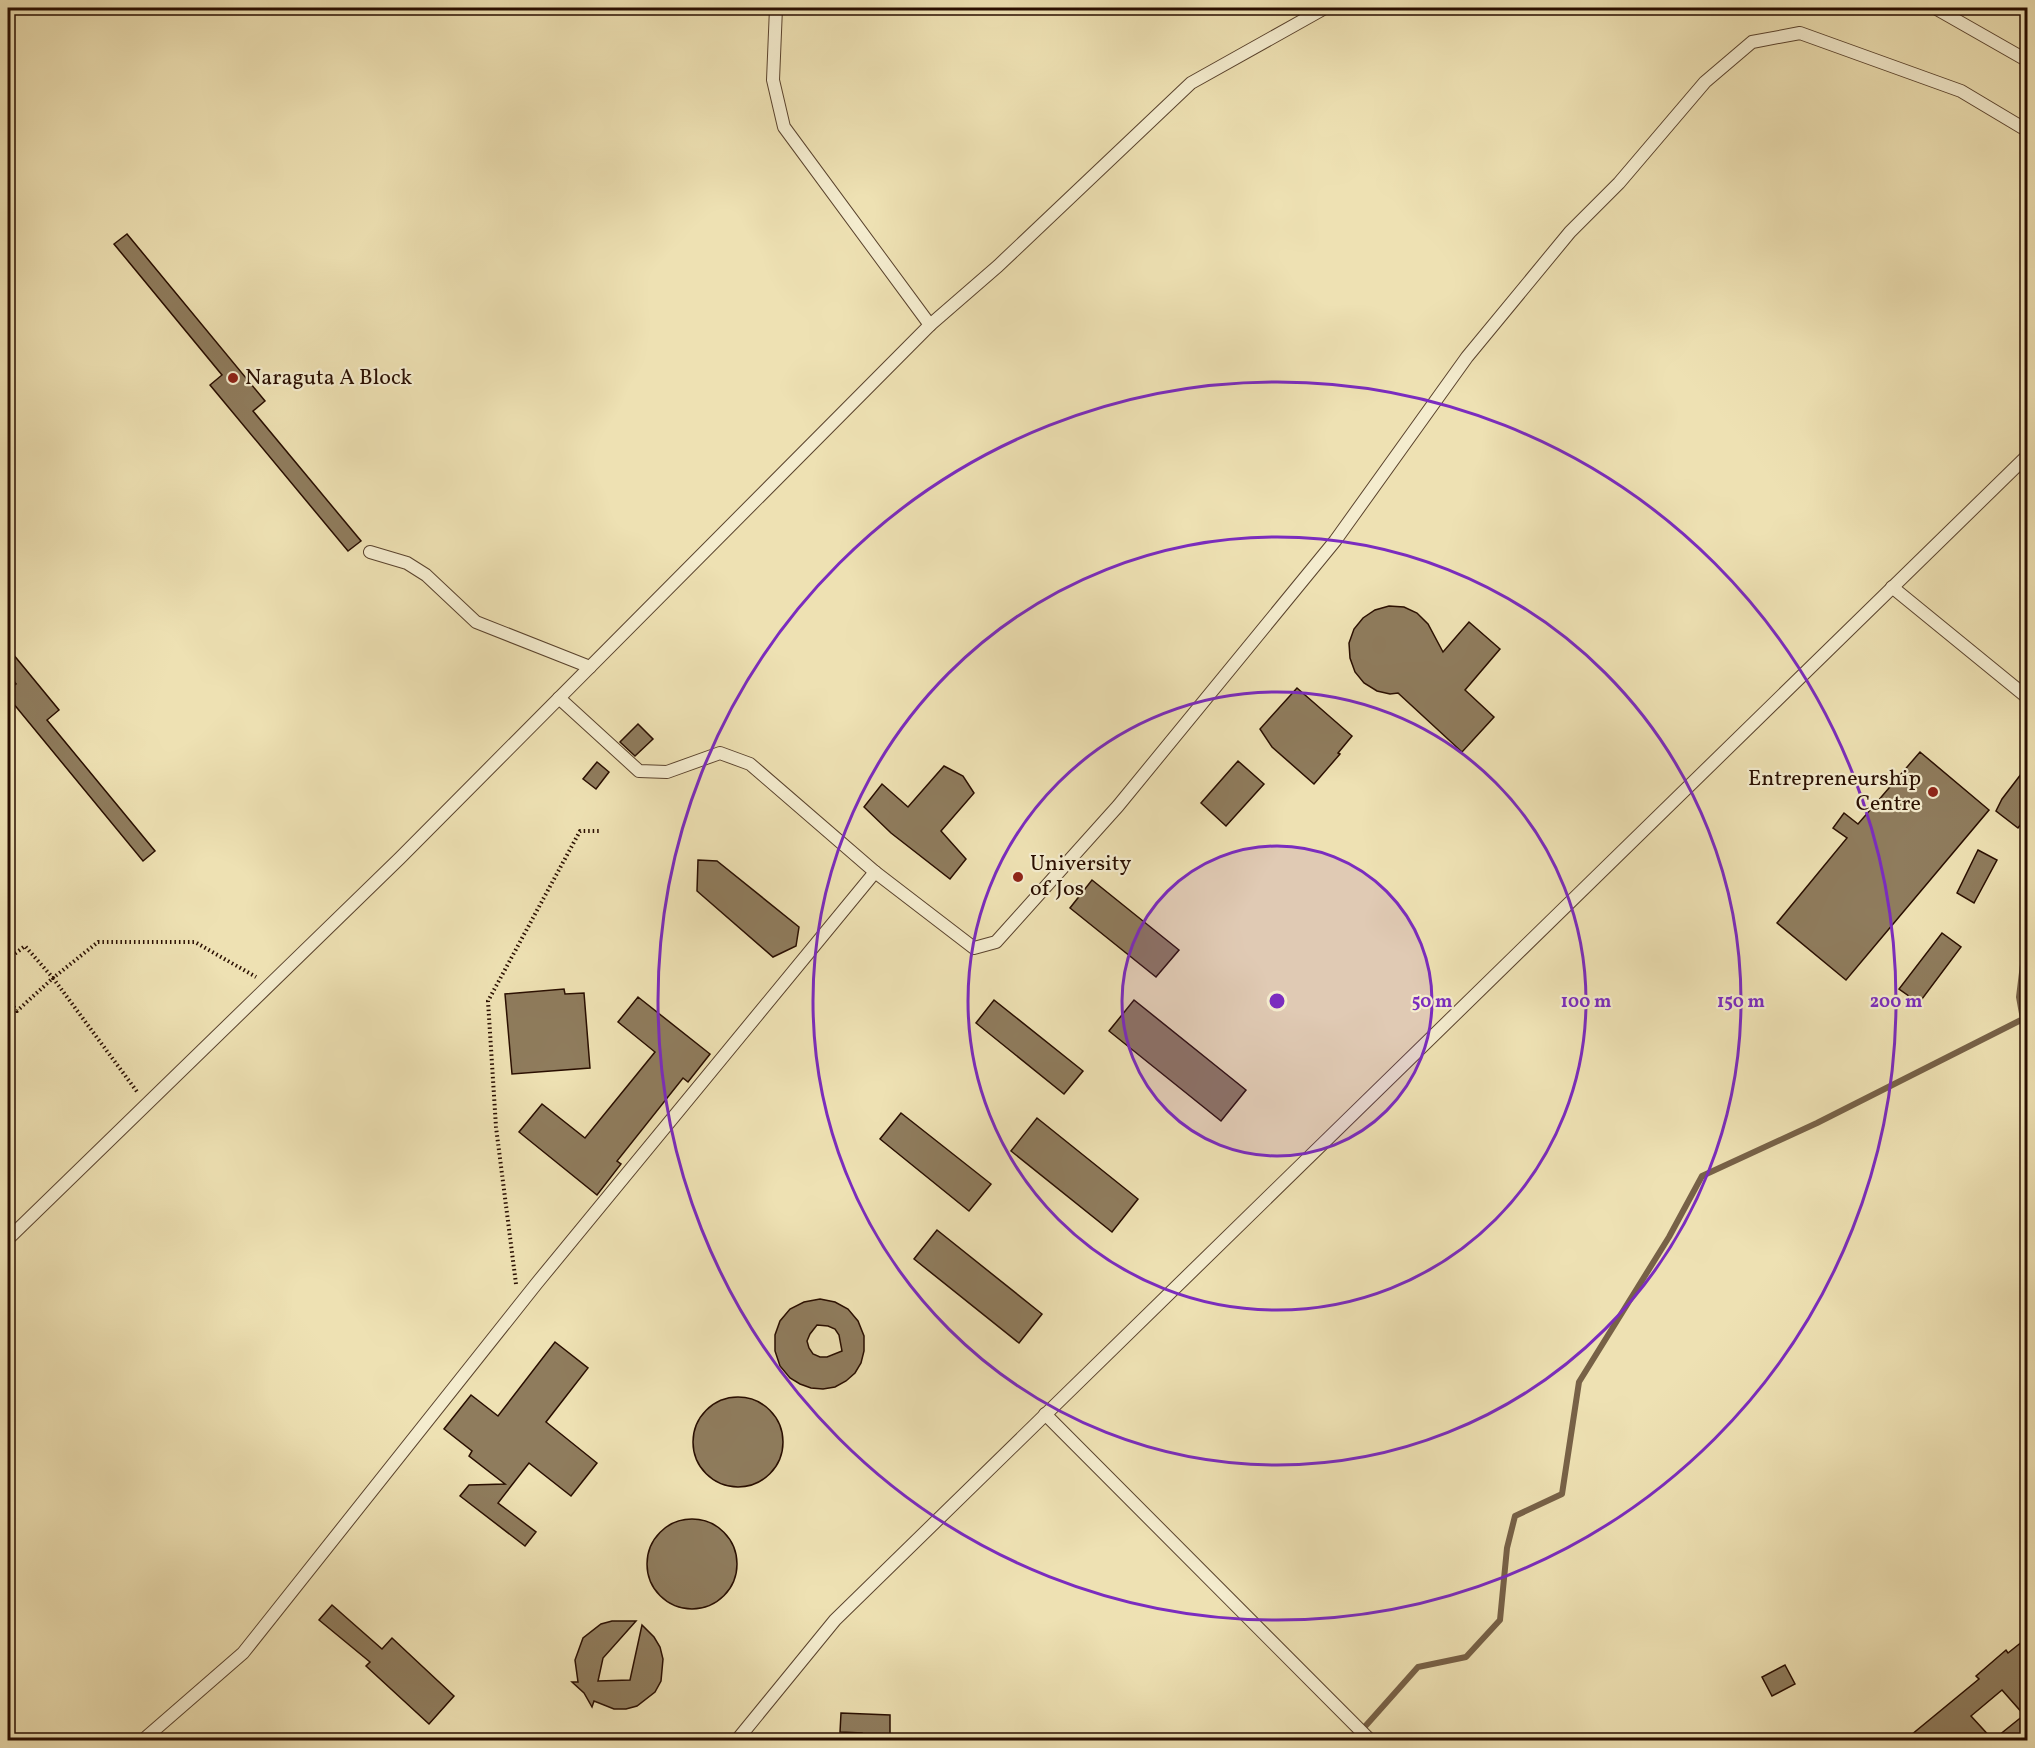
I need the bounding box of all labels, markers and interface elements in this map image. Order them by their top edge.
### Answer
place label: Naraguta A Block [245,363,412,394]
marker: Naraguta A Block [226,371,240,385]
place label: Entrepreneurship Centre [1748,764,1921,820]
marker: Entrepreneurship Centre [1926,785,1940,799]
place label: University of Jos [1030,849,1131,905]
marker: University of Jos [1011,870,1025,884]
text: 50 m [1412,990,1452,1015]
text: 100 m [1561,990,1611,1015]
text: 150 m [1717,990,1765,1015]
text: 200 m [1870,990,1922,1015]
centre of rings [1267,991,1287,1011]

